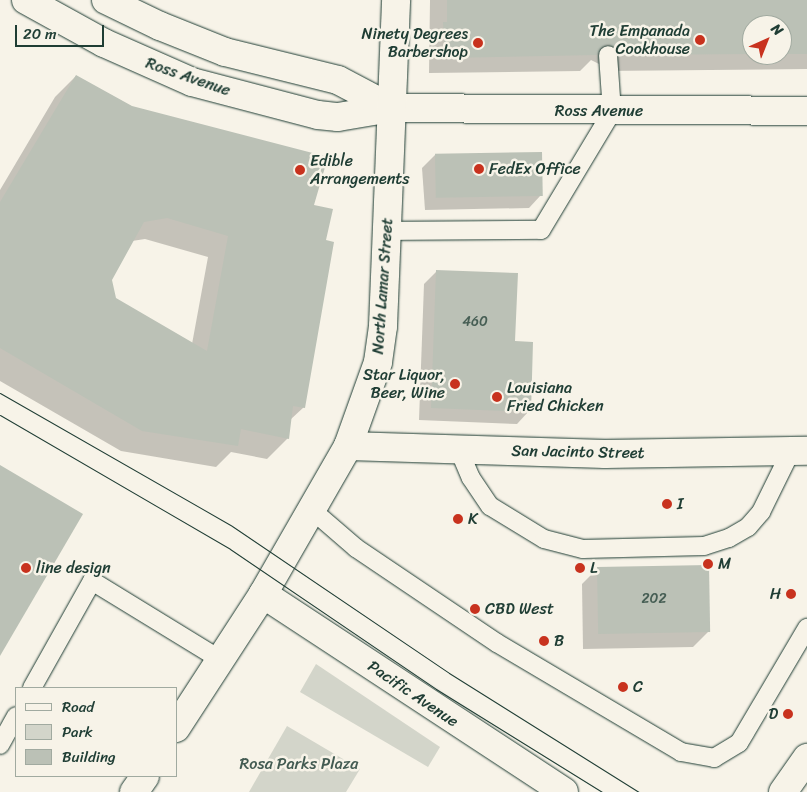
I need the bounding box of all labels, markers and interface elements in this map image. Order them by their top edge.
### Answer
scale bar [18,15,106,47]
north arrow [742,15,792,65]
text: N [765,17,789,42]
text: 20 m [23,21,57,47]
place label: The Empanada Cookhouse [590,21,690,59]
place label: Ninety Degrees Barbershop [361,24,468,62]
marker: The Empanada Cookhouse [694,34,706,46]
marker: Ninety Degrees Barbershop [472,37,484,49]
street label: Ross Avenue [143,54,233,100]
street label: Ross Avenue [555,101,643,121]
place label: Edible Arrangements [310,151,410,189]
place label: FedEx Office [489,159,581,179]
marker: FedEx Office [473,163,485,175]
marker: Edible Arrangements [294,164,306,176]
street label: North Lamar Street [369,216,397,356]
house number: 460 [462,314,488,330]
place label: Star Liquor, Beer, Wine [362,365,445,403]
marker: Star Liquor, Beer, Wine [449,378,461,390]
place label: Louisiana Fried Chicken [507,378,604,416]
marker: Louisiana Fried Chicken [491,391,503,403]
street label: San Jacinto Street [512,441,644,463]
place label: I [677,494,683,514]
marker: I [661,498,673,510]
place label: K [468,509,478,529]
marker: K [452,513,464,525]
place label: M [718,554,731,574]
place label: line design [36,558,111,578]
place label: L [590,558,597,578]
marker: M [702,558,714,570]
marker: line design [20,562,32,574]
marker: L [574,562,586,574]
place label: H [770,584,781,604]
marker: H [785,588,797,600]
house number: 202 [641,591,667,607]
place label: CBD West [485,599,554,619]
marker: CBD West [469,603,481,615]
place label: B [554,631,564,651]
marker: B [538,635,550,647]
street label: Pacific Avenue [364,657,462,731]
place label: C [633,677,643,697]
marker: C [617,681,629,693]
legend [15,687,178,777]
text: Road [62,694,94,720]
place label: D [768,704,778,724]
marker: D [782,708,794,720]
text: Park [62,719,93,745]
text: Building [62,744,116,770]
park label: Rosa Parks Plaza [240,754,358,774]

